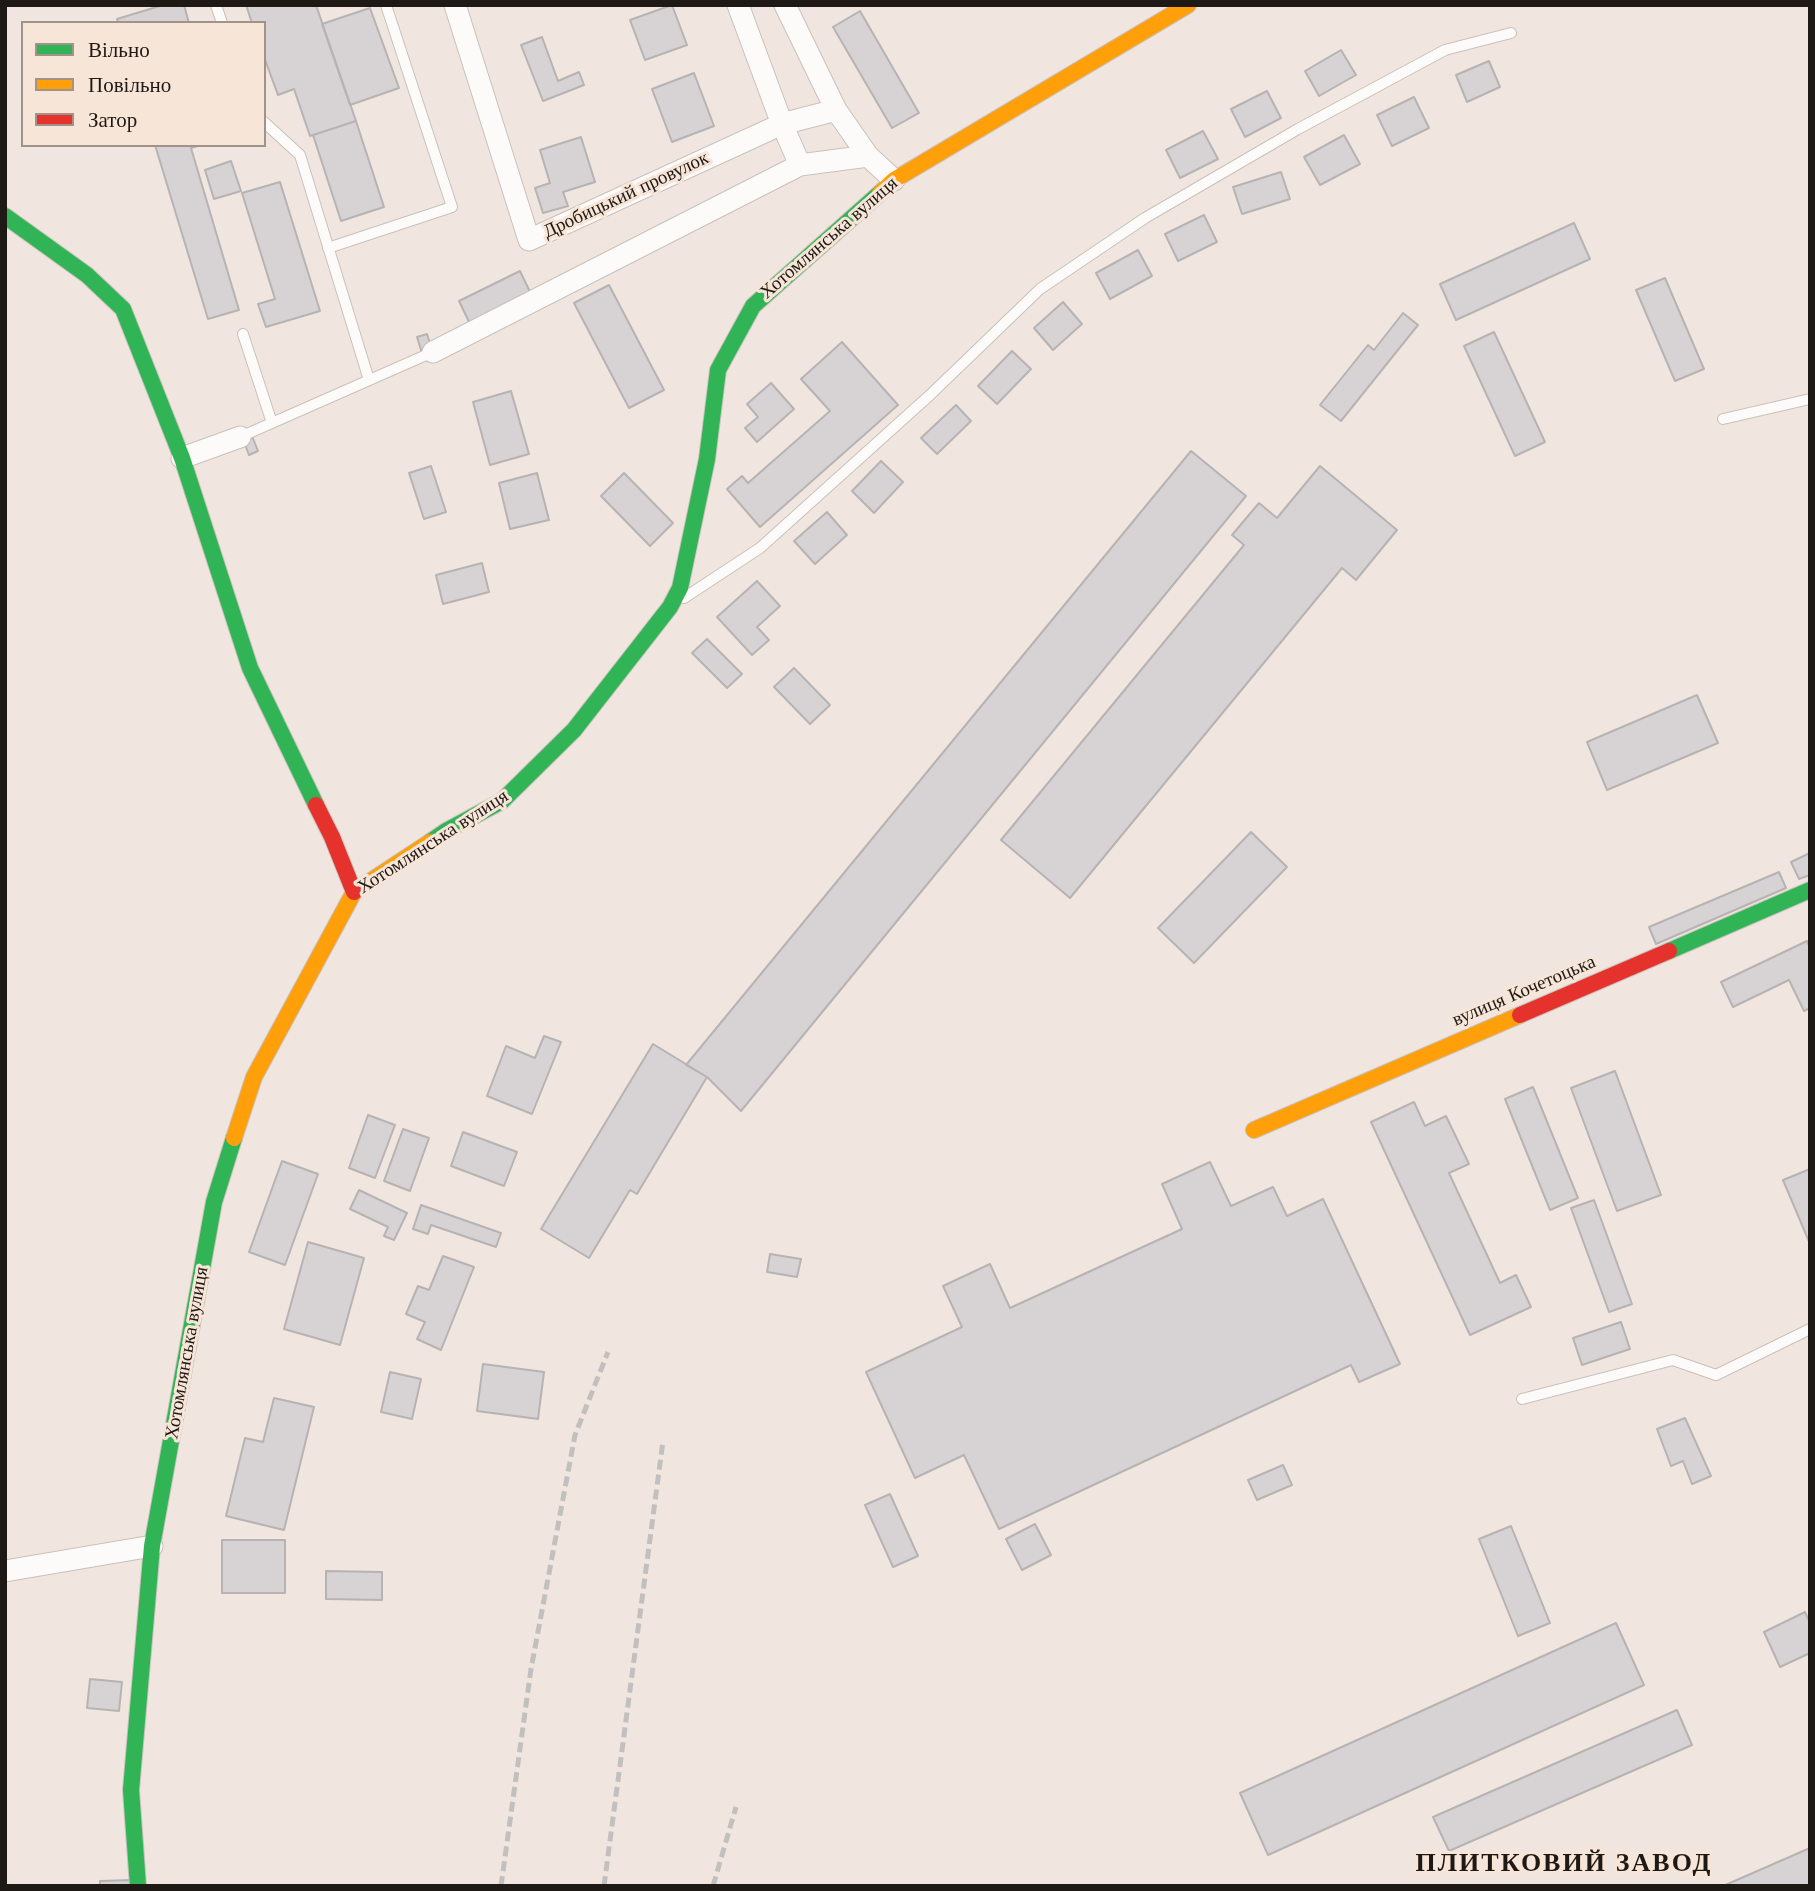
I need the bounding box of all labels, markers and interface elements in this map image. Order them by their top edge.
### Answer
legend [21,21,266,147]
text: Вільно [88,37,150,63]
text: Повільно [88,72,171,98]
text: Затор [88,107,137,133]
street label: Дробицький провулок [540,147,712,243]
street label: Хотомлянська вулиця [756,172,902,304]
street label: Хотомлянська вулиця [353,785,513,899]
street label: вулиця Кочетоцька [1449,951,1599,1031]
street label: Хотомлянська вулиця [161,1265,213,1441]
district label: ПЛИТКОВИЙ ЗАВОД [1417,1848,1711,1880]

